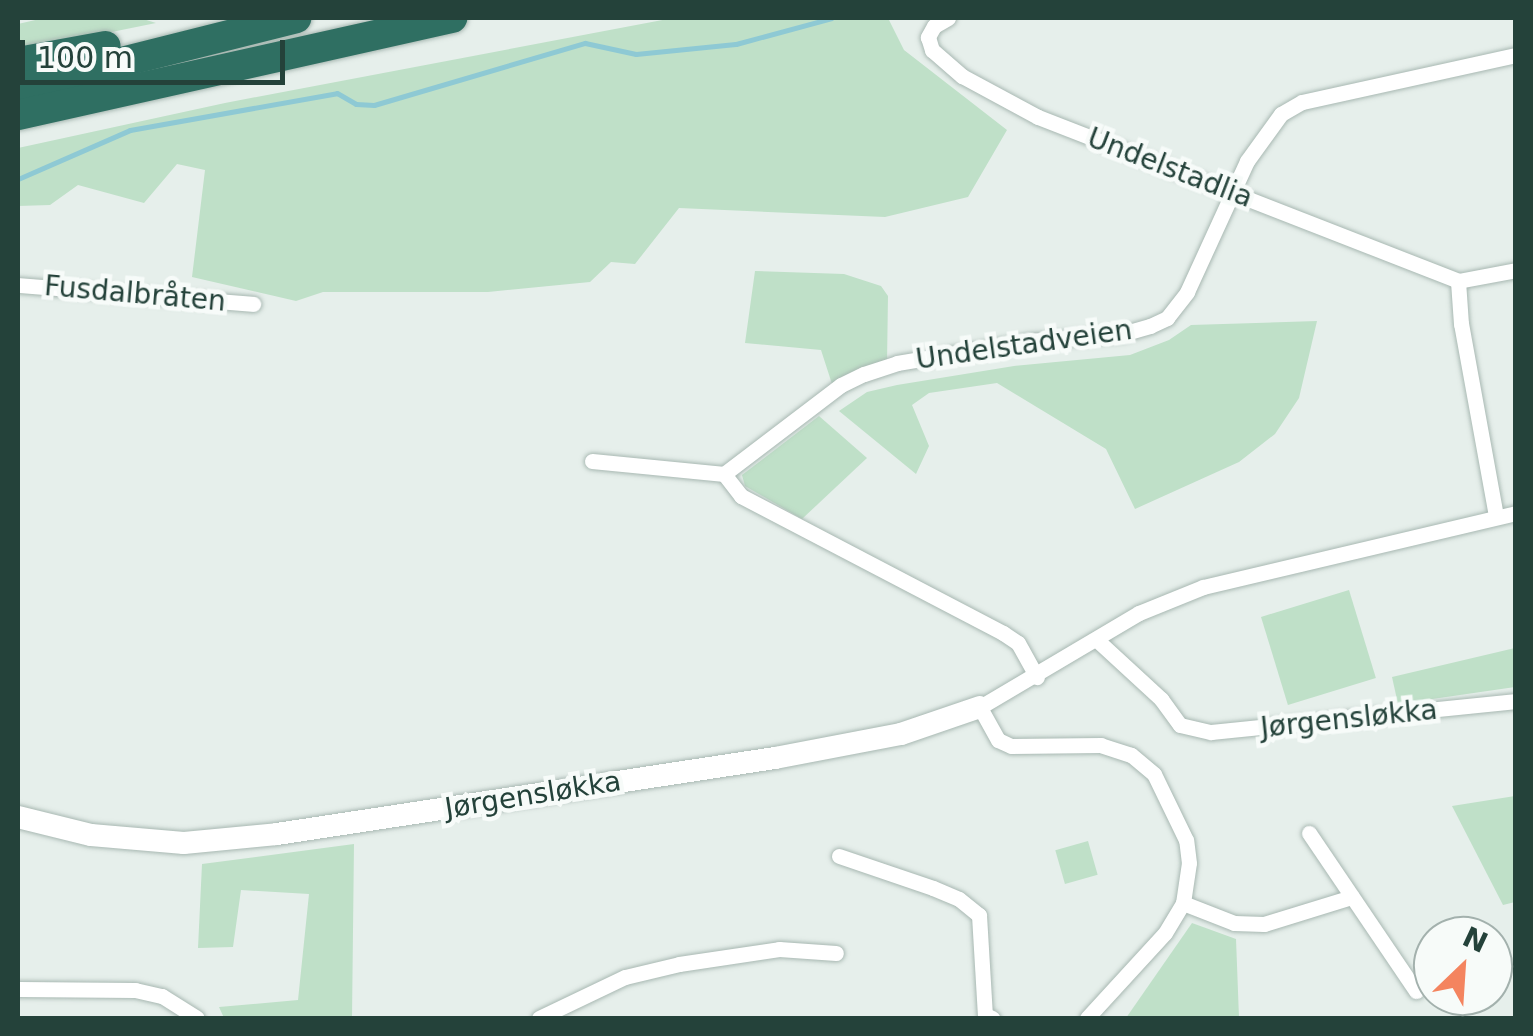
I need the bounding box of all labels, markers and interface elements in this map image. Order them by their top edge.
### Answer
scale bar [25,20,290,82]
text: 100 m [37,40,133,75]
street label: Undelstadlia [1083,121,1257,215]
street label: Fusdalbråten [43,269,227,319]
street label: Undelstadveien [914,313,1134,377]
street label: Jørgensløkka [1259,693,1439,745]
street label: Jørgensløkka [443,765,623,825]
north arrow [1413,916,1513,1016]
text: N [1457,920,1493,960]

